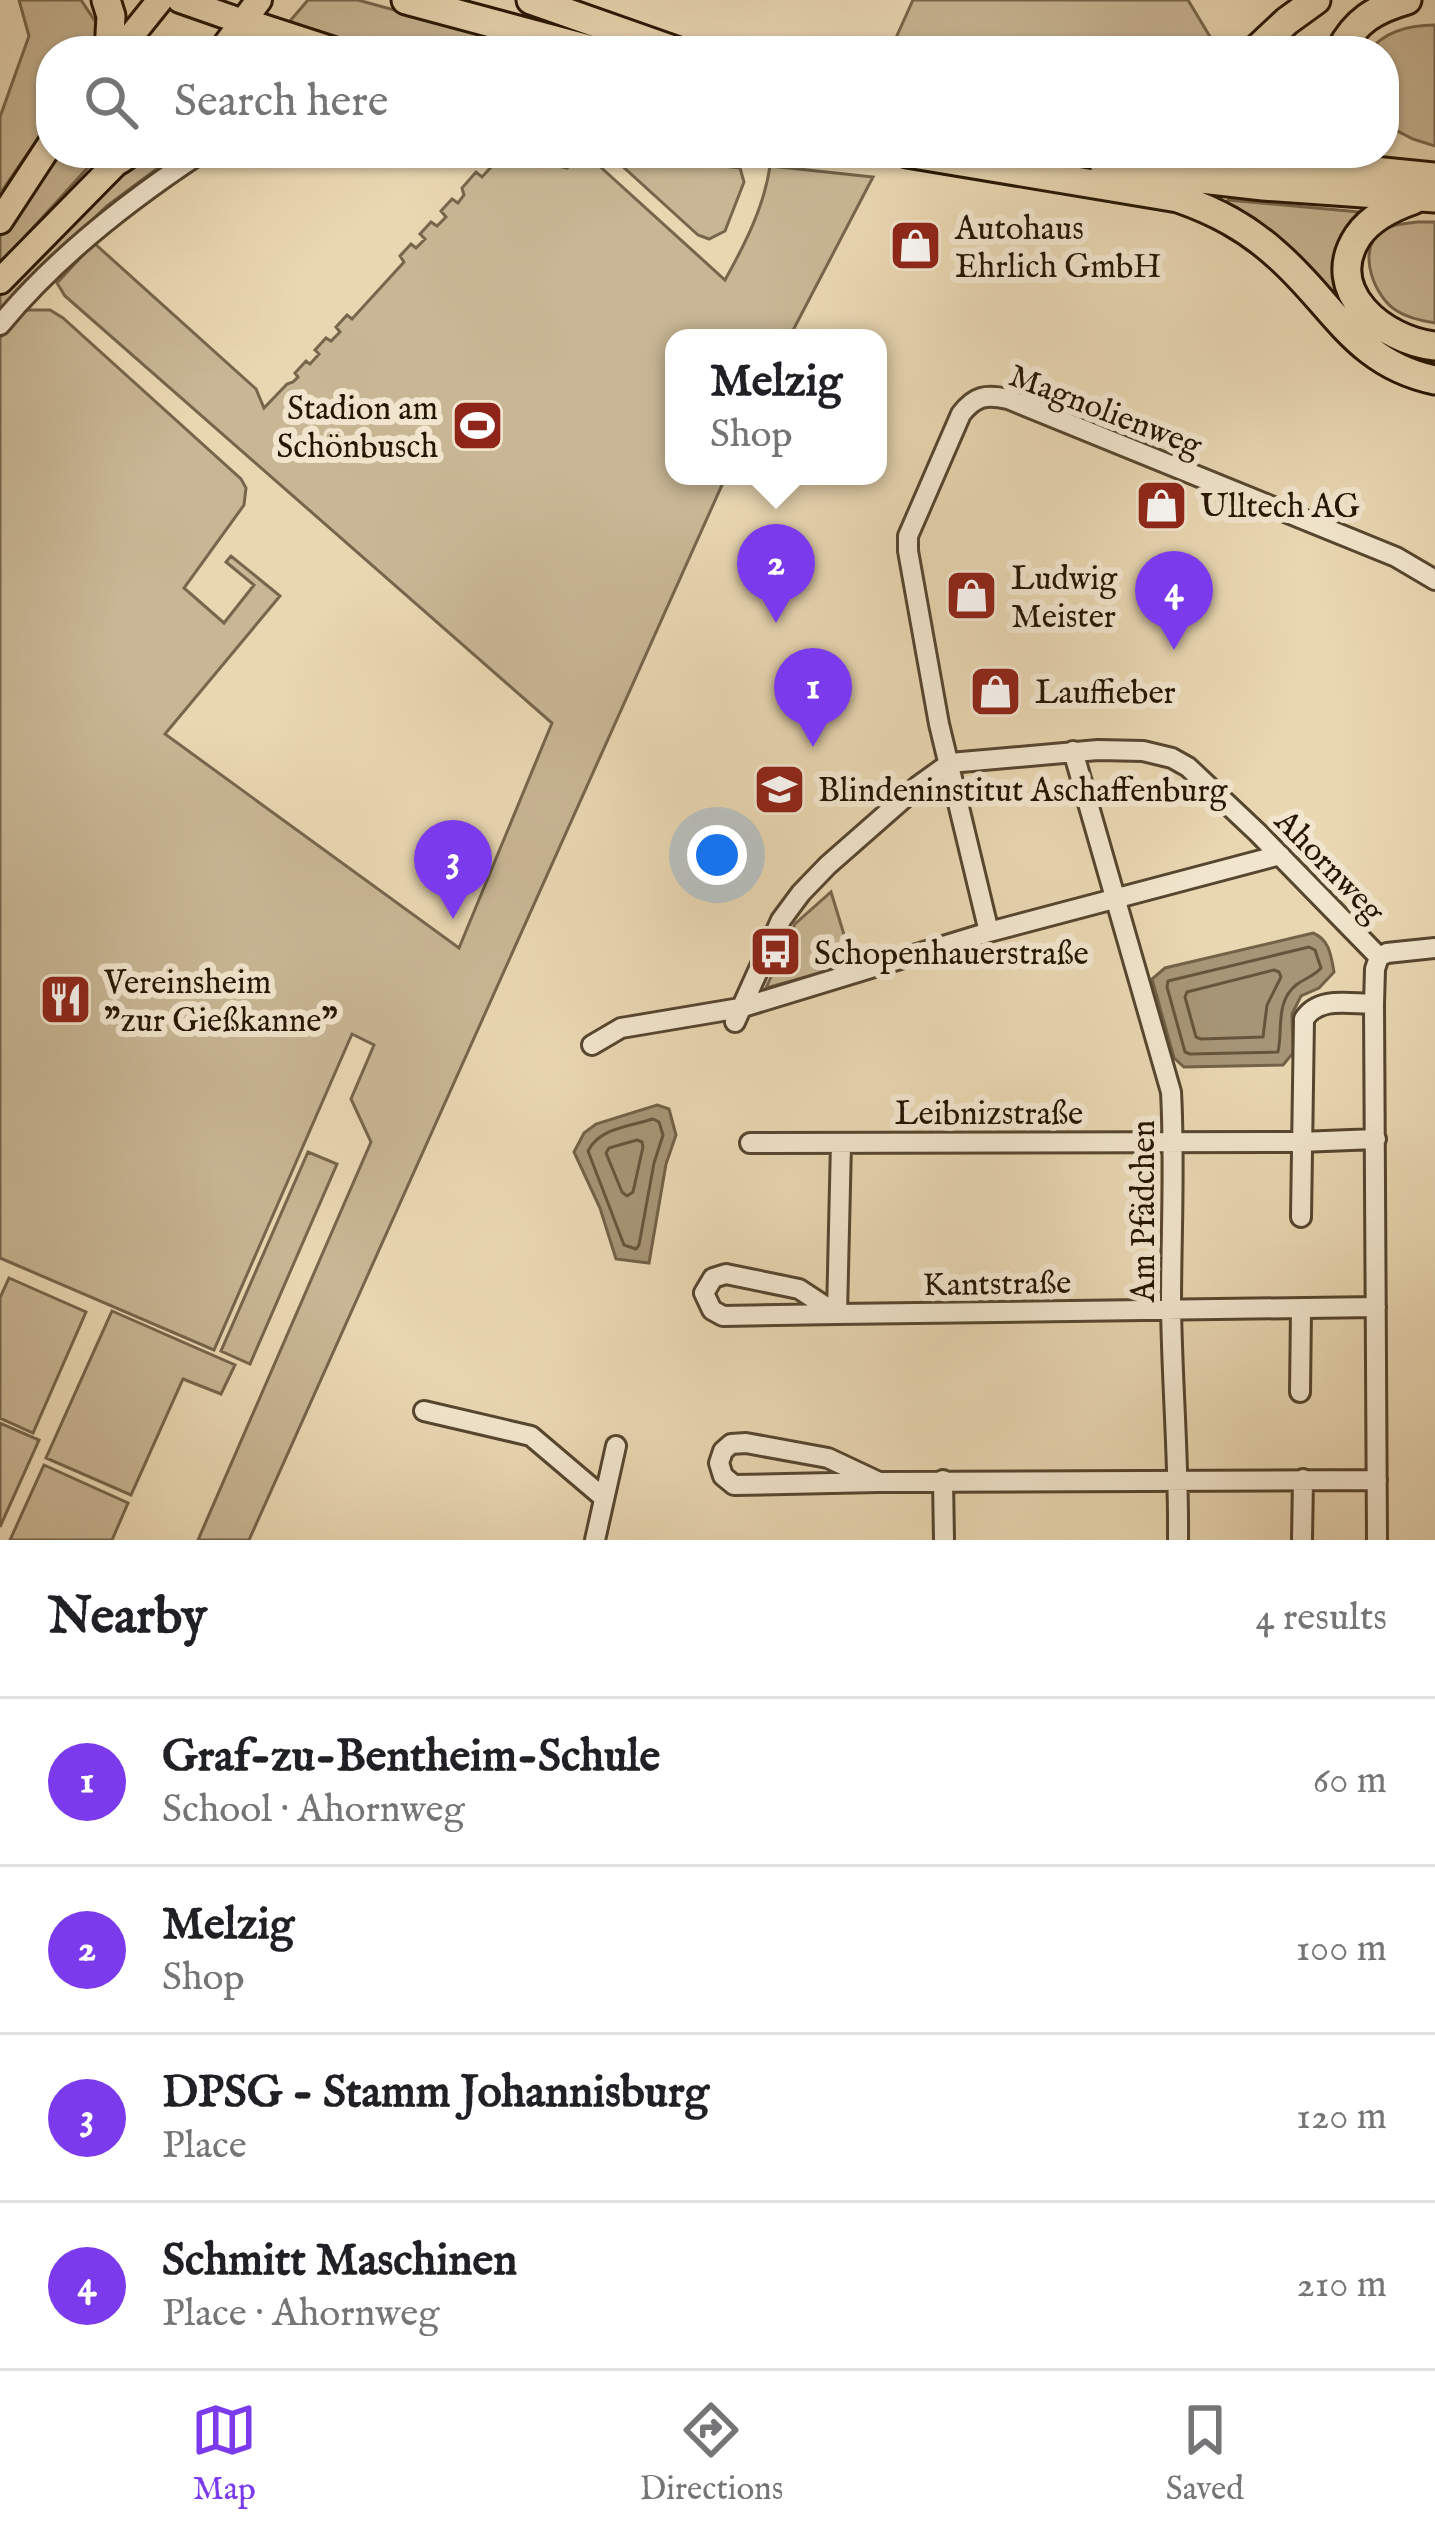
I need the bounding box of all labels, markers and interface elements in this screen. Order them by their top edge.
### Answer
search box [36,36,1399,168]
icon: search [78,69,144,135]
text: Search here [174,74,388,131]
place label: Autohaus Ehrlich GmbH [954,209,1161,289]
shop icon: Autohaus Ehrlich GmbH [888,218,944,274]
popup [665,329,887,485]
text: Melzig [710,354,842,411]
street label: Magnolienweg [1003,356,1208,468]
place label: Stadion am Schönbusch [276,389,438,469]
sports icon: Stadion am Schönbusch [449,398,505,454]
text: Shop [710,411,793,460]
shop icon: Ulltech AG [1133,477,1189,533]
place label: Ulltech AG [1200,487,1360,529]
pin: 2 [737,524,815,623]
pin: 4 [1135,551,1213,650]
place label: Ludwig Meister [1011,559,1118,639]
shop icon: Ludwig Meister [944,568,1000,624]
pin: 1 [774,648,852,747]
shop icon: Lauffieber [968,663,1024,719]
place label: Lauffieber [1035,673,1176,715]
school or university icon: Blindeninstitut Aschaffenburg [751,761,807,817]
place label: Blindeninstitut Aschaffenburg [818,771,1229,813]
street label: Ahornweg [1264,801,1394,933]
pin: 3 [414,820,492,919]
your location [687,825,747,885]
bus stop icon: Schopenhauerstraße [747,924,803,980]
place label: Schopenhauerstraße [814,934,1089,976]
place label: Vereinsheim "zur Gießkanne" [103,963,338,1043]
restaurant icon: Vereinsheim "zur Gießkanne" [37,972,93,1028]
street label: Leibnizstraße [895,1094,1083,1136]
street label: Am Pfädchen [1124,1120,1166,1303]
street label: Kantstraße [922,1263,1072,1307]
text: Nearby [48,1586,207,1651]
text: 4 results [1255,1594,1387,1643]
text: Graf-zu-Bentheim-Schule [162,1729,660,1786]
text: 1 [80,1757,94,1806]
text: 60 m [1313,1757,1387,1806]
text: School · Ahornweg [162,1786,465,1835]
text: Melzig [162,1897,294,1954]
text: 2 [78,1925,96,1974]
text: 100 m [1296,1925,1387,1974]
text: Shop [162,1954,245,2003]
text: DPSG - Stamm Johannisburg [162,2065,709,2122]
text: 3 [80,2093,94,2142]
text: 120 m [1296,2093,1387,2142]
text: Place [162,2122,247,2171]
text: Schmitt Maschinen [162,2233,517,2290]
text: 4 [77,2261,97,2310]
text: 210 m [1297,2261,1387,2310]
text: Place · Ahornweg [162,2290,439,2339]
tab: Map [191,2397,257,2511]
tab: Directions [640,2397,783,2511]
tab: Saved [1166,2397,1244,2511]

